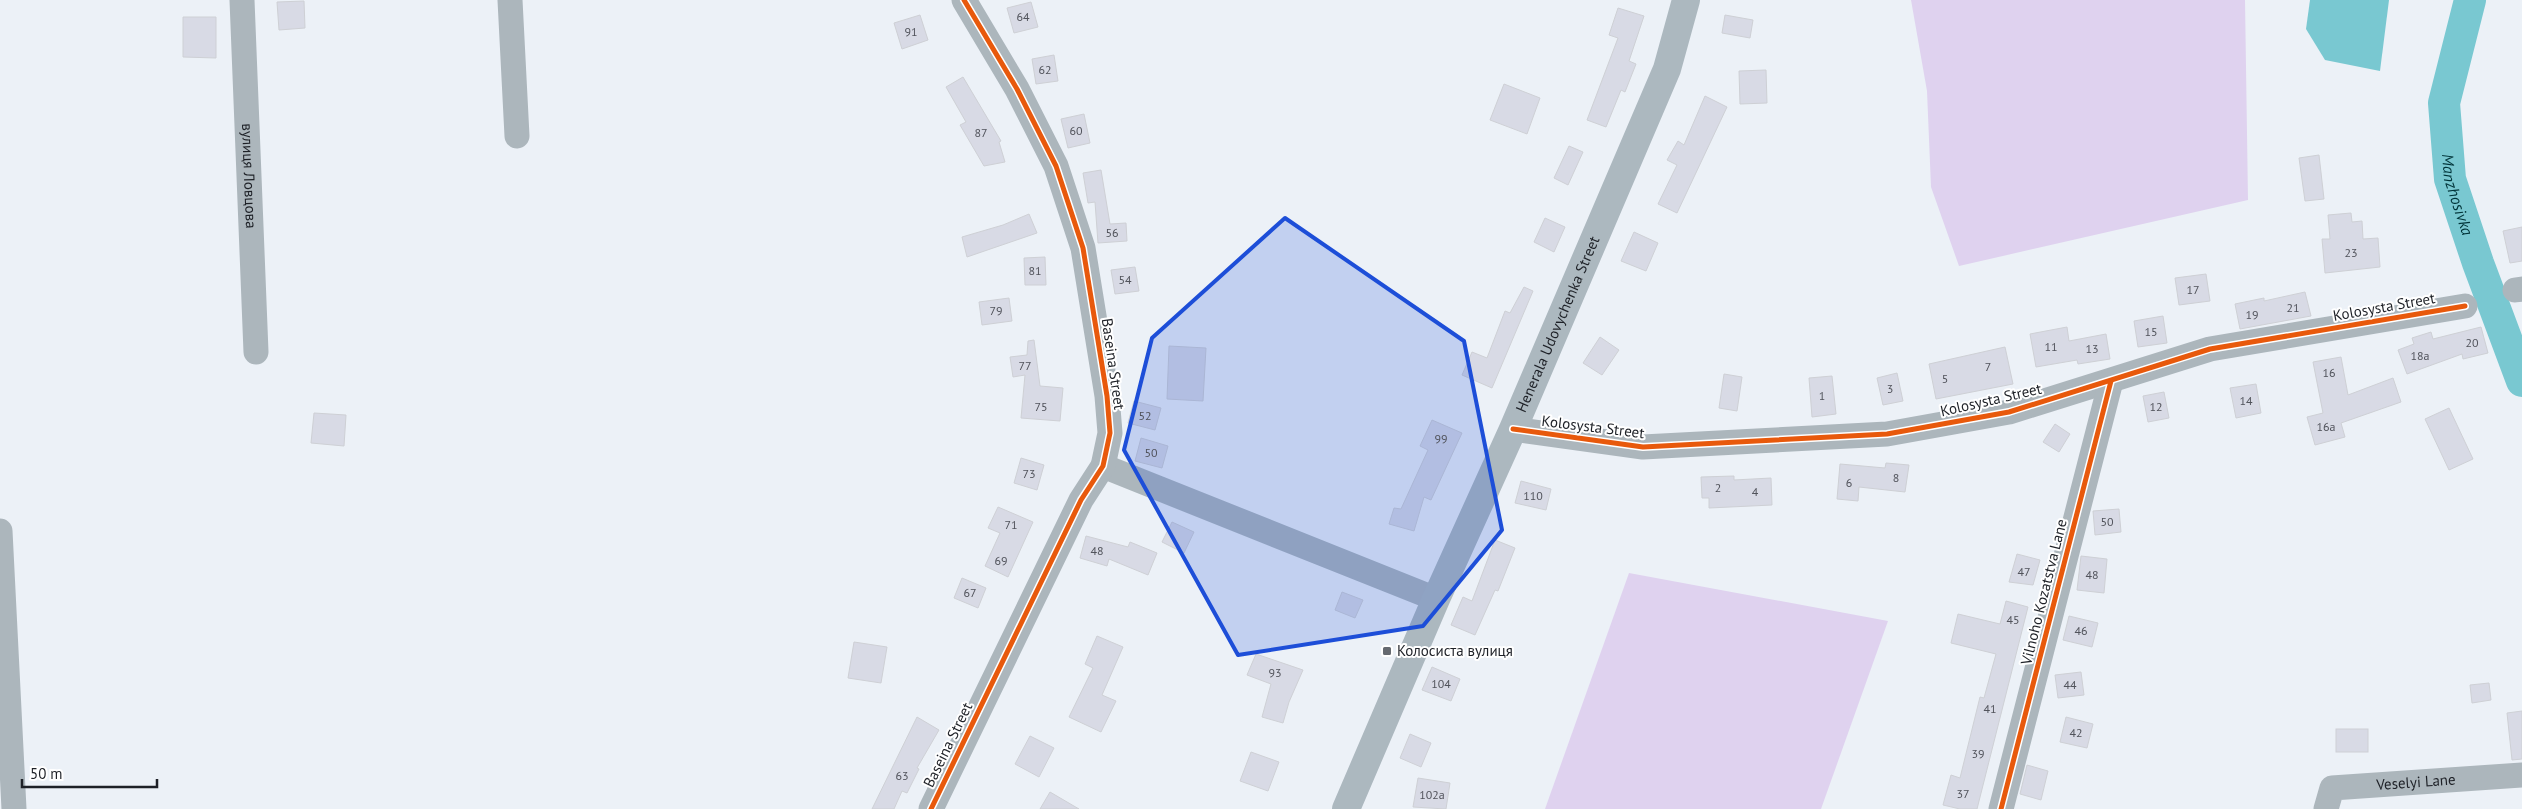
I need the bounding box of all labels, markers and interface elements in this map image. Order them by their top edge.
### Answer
house number: 64 [1016,9,1030,24]
house number: 91 [904,24,918,39]
house number: 62 [1038,62,1052,77]
street label: вулиця Ловцова [238,123,261,229]
house number: 60 [1069,123,1083,138]
house number: 87 [974,125,988,140]
water label: Manzhosivka [2438,153,2478,238]
house number: 56 [1105,225,1119,240]
street label: Henerala Udovychenka Street [1511,233,1603,415]
house number: 23 [2344,245,2358,260]
house number: 81 [1028,263,1042,278]
house number: 54 [1118,272,1132,287]
house number: 17 [2186,282,2200,297]
street label: Kolosysta Street [2331,288,2436,325]
house number: 21 [2286,300,2300,315]
house number: 79 [989,303,1003,318]
house number: 19 [2245,307,2259,322]
street label: Baseina Street [1098,317,1129,411]
house number: 15 [2144,324,2158,339]
house number: 20 [2465,335,2479,350]
house number: 11 [2044,339,2058,354]
house number: 13 [2085,341,2099,356]
house number: 18а [2410,348,2430,363]
house number: 77 [1018,358,1032,373]
house number: 7 [1985,359,1991,374]
house number: 16 [2322,365,2336,380]
house number: 5 [1942,371,1948,386]
street label: Kolosysta Street [1938,379,2043,420]
house number: 3 [1887,381,1893,396]
house number: 1 [1819,388,1825,403]
house number: 14 [2239,393,2253,408]
house number: 75 [1034,399,1048,414]
house number: 12 [2149,399,2163,414]
house number: 52 [1138,408,1152,423]
street label: Kolosysta Street [1541,411,1646,442]
house number: 16а [2316,419,2336,434]
house number: 99 [1434,431,1448,446]
house number: 50 [1144,445,1158,460]
house number: 73 [1022,466,1036,481]
house number: 8 [1893,470,1899,485]
house number: 6 [1846,475,1852,490]
house number: 2 [1715,480,1721,495]
house number: 4 [1752,484,1759,499]
house number: 110 [1523,488,1543,503]
house number: 50 [2100,514,2114,529]
house number: 71 [1004,517,1018,532]
street label: Vilnoho Kozatstva Lane [2016,517,2071,668]
house number: 48 [1090,543,1104,558]
house number: 69 [994,553,1008,568]
house number: 47 [2017,564,2031,579]
house number: 48 [2085,567,2099,582]
house number: 67 [963,585,977,600]
house number: 45 [2006,612,2020,627]
house number: 46 [2074,623,2088,638]
place label: Колосиста вулиця [1397,641,1513,660]
marker: Колосиста вулиця [1381,645,1393,657]
house number: 93 [1268,665,1282,680]
house number: 104 [1431,676,1451,691]
house number: 44 [2063,677,2077,692]
street label: Baseina Street [919,699,976,790]
house number: 41 [1983,701,1997,716]
house number: 42 [2069,725,2083,740]
house number: 39 [1971,746,1985,761]
scale bar [22,756,158,788]
text: 50 m [30,764,63,783]
house number: 63 [895,768,909,783]
street label: Veselyi Lane [2375,770,2456,794]
house number: 37 [1956,786,1970,801]
house number: 102а [1419,787,1445,802]

